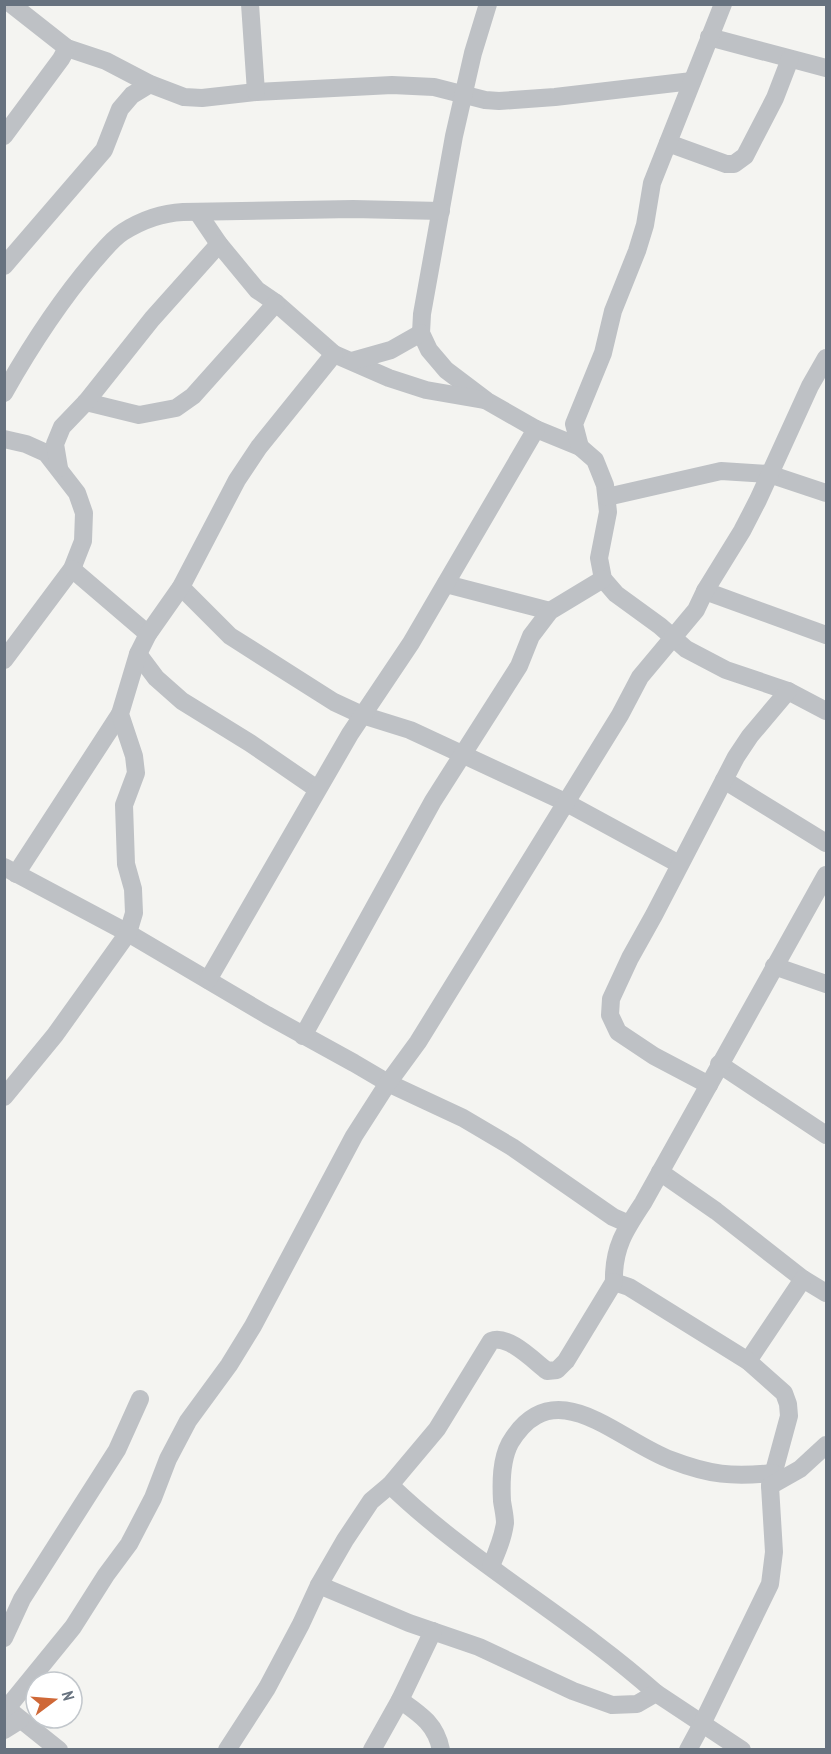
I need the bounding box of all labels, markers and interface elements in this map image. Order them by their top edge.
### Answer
north arrow [24,1670,84,1730]
text: N [58,1689,79,1703]

